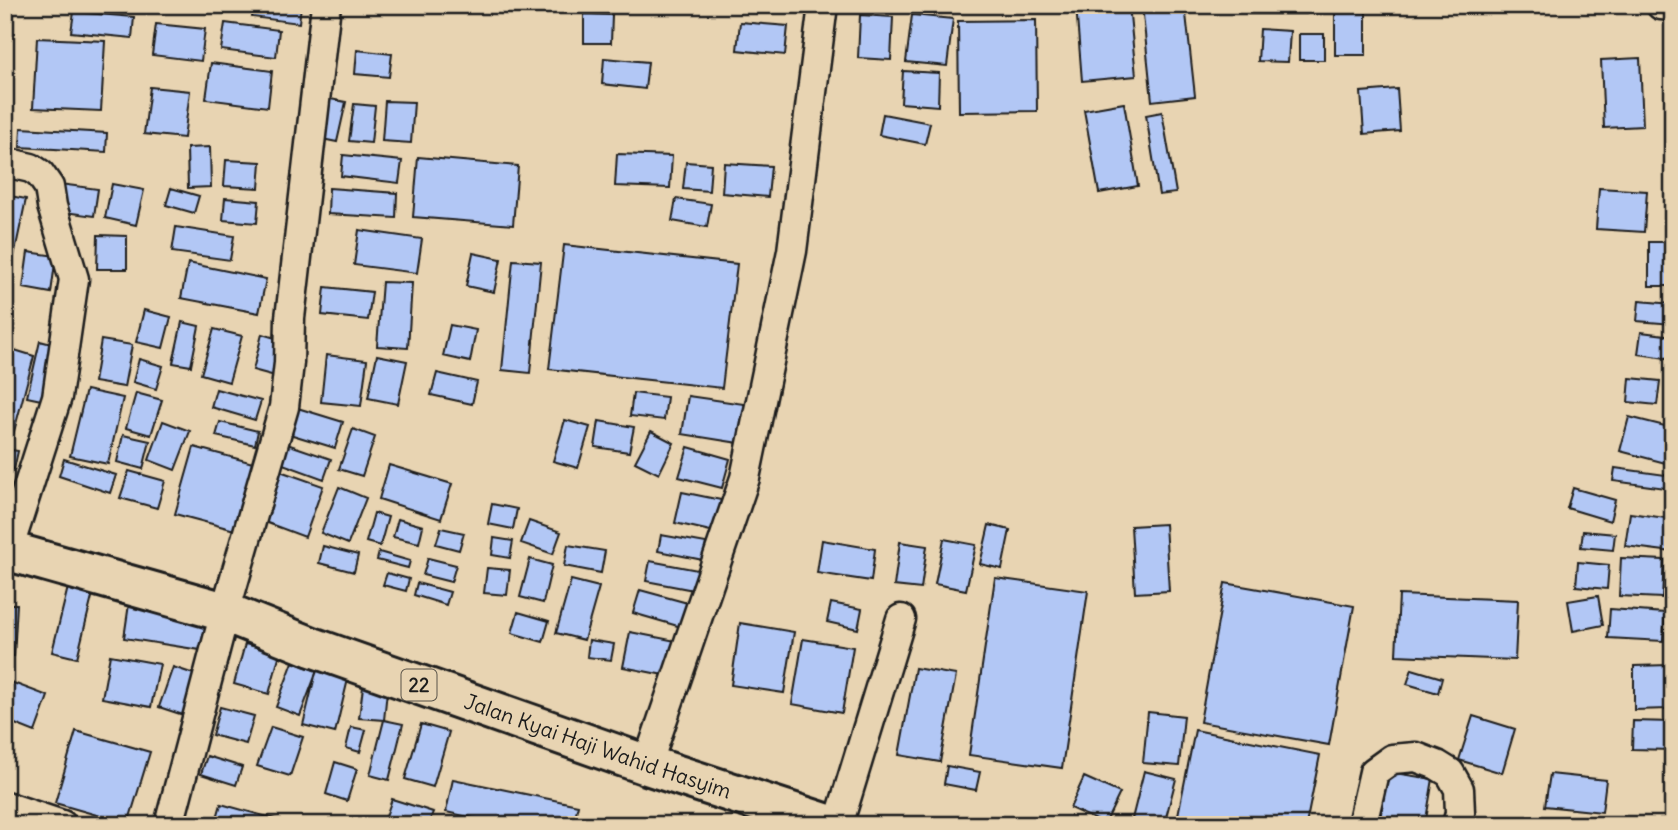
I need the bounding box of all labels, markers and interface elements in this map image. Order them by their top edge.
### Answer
road number: 22 [402,670,436,700]
street label: Jalan Kyai Haji Wahid Hasyim [461,688,735,805]

